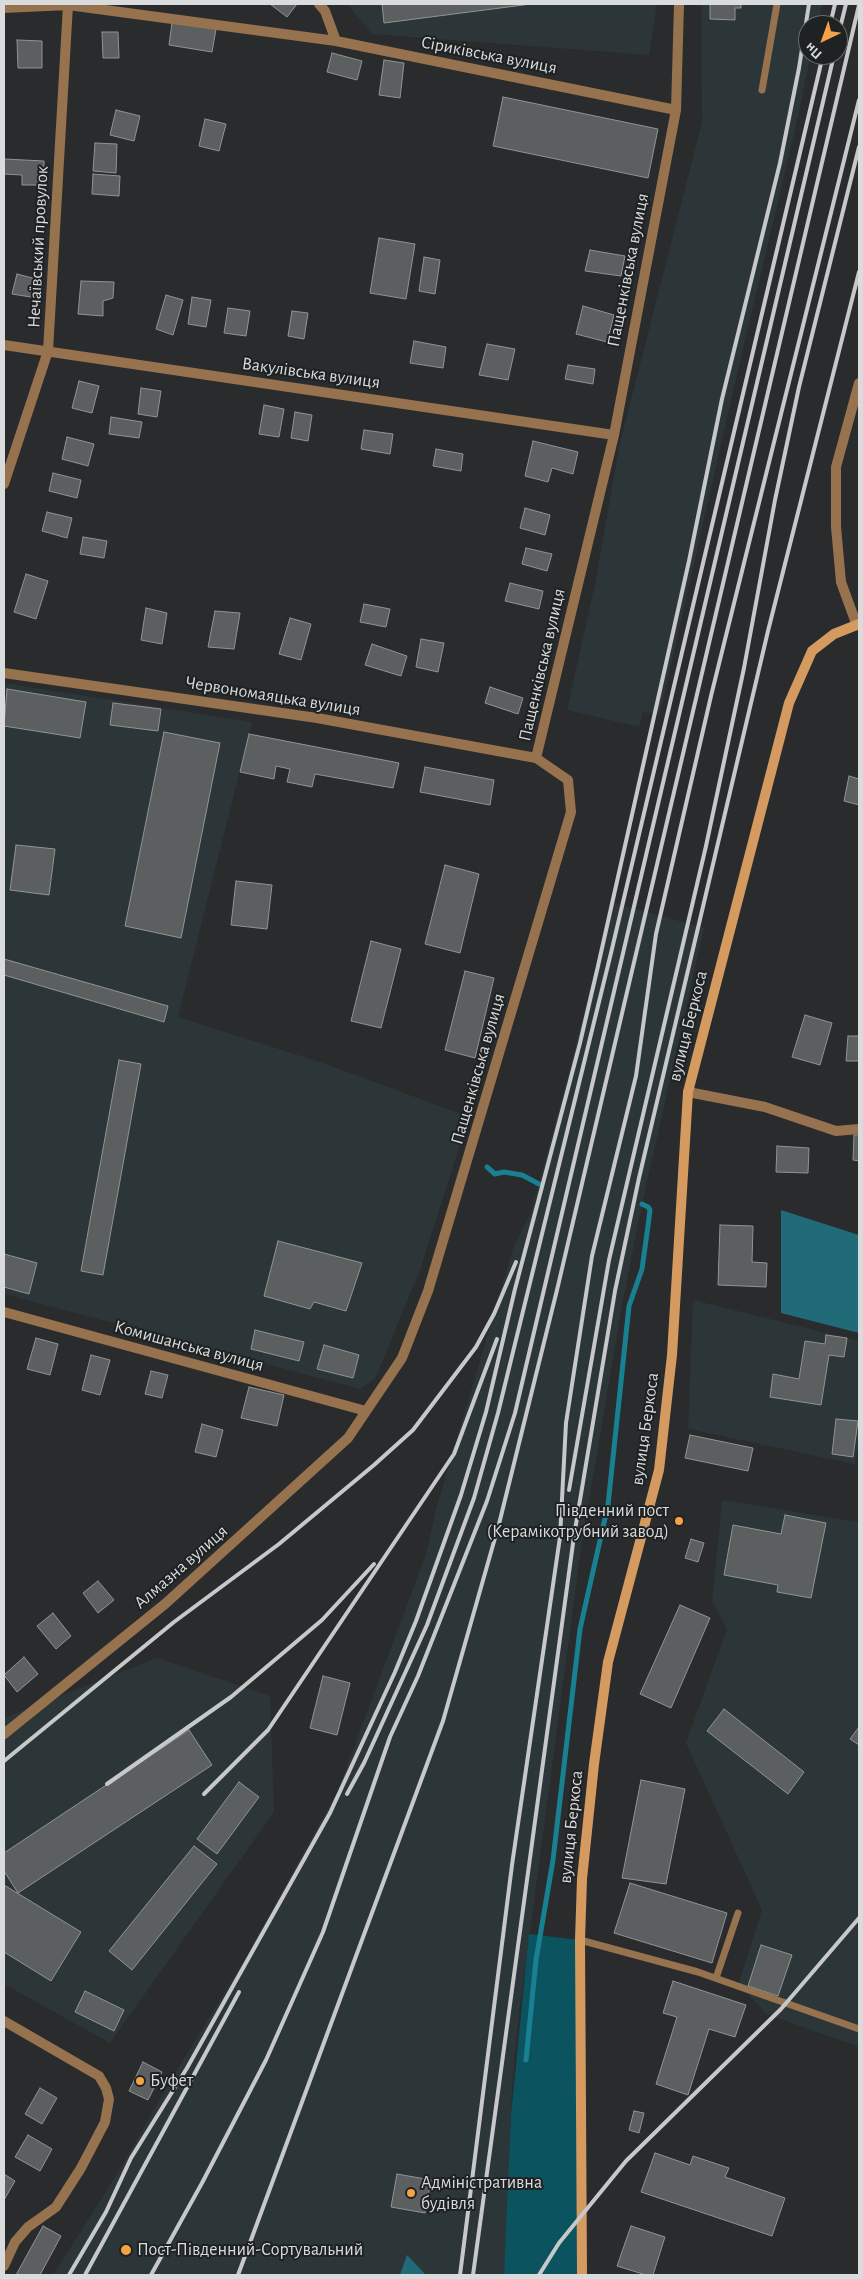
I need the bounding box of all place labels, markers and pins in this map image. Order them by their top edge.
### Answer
place label: Південний пост (Керамікотрубний завод) [487,1500,669,1542]
marker: Південний пост (Керамікотрубний завод) [673,1515,685,1527]
place label: Буфет [150,2070,193,2092]
marker: Буфет [134,2075,146,2087]
place label: Адміністративна будівля [421,2172,542,2214]
marker: Адміністративна будівля [405,2187,417,2199]
place label: Пост-Південний-Сортувальний [137,2239,363,2261]
marker: Пост-Південний-Сортувальний [119,2243,133,2257]

